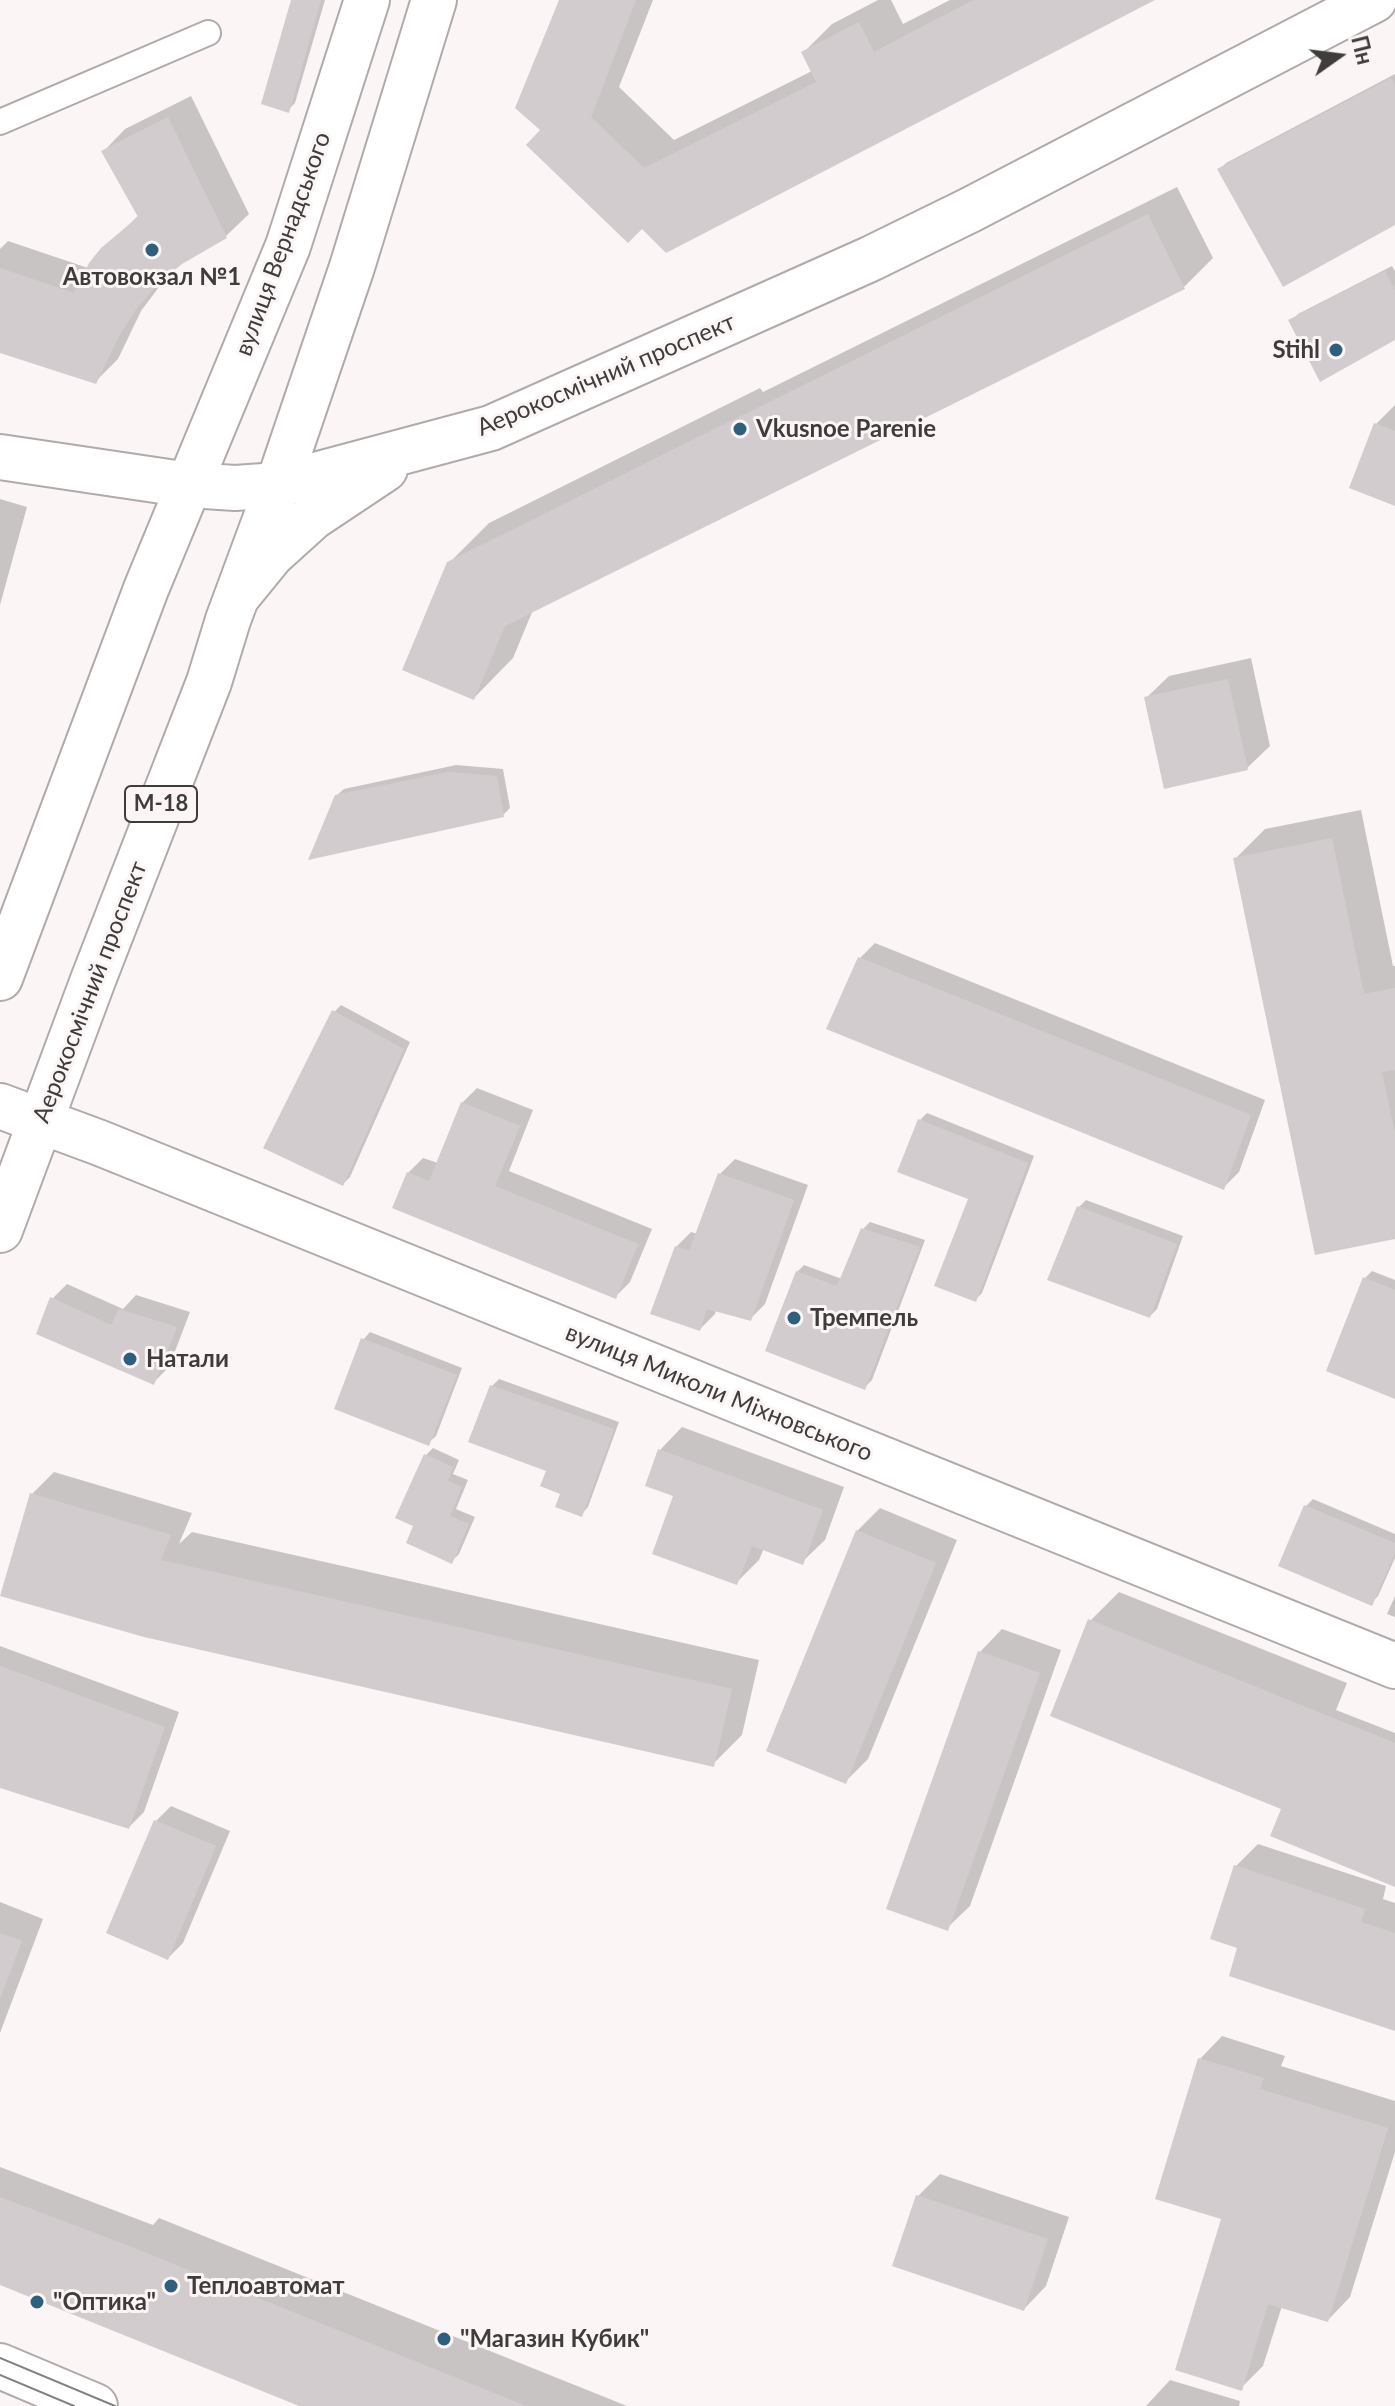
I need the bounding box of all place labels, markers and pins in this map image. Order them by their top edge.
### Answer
marker: Автовокзал №1 [143,241,161,259]
place label: Автовокзал №1 [63,263,241,291]
place label: Stihl [1272,336,1320,364]
marker: Stihl [1327,341,1345,359]
place label: Vkusnoe Parenie [756,415,936,443]
marker: Vkusnoe Parenie [731,420,749,438]
place label: Тремпель [810,1304,918,1332]
marker: Тремпель [785,1309,803,1327]
place label: Натали [146,1345,229,1373]
marker: Натали [121,1350,139,1368]
place label: Теплоавтомат [187,2272,344,2300]
marker: Теплоавтомат [162,2277,180,2295]
place label: "Оптика" [53,2288,156,2316]
marker: "Оптика" [28,2293,46,2311]
place label: "Магазин Кубик" [460,2325,649,2353]
marker: "Магазин Кубик" [435,2330,453,2348]

